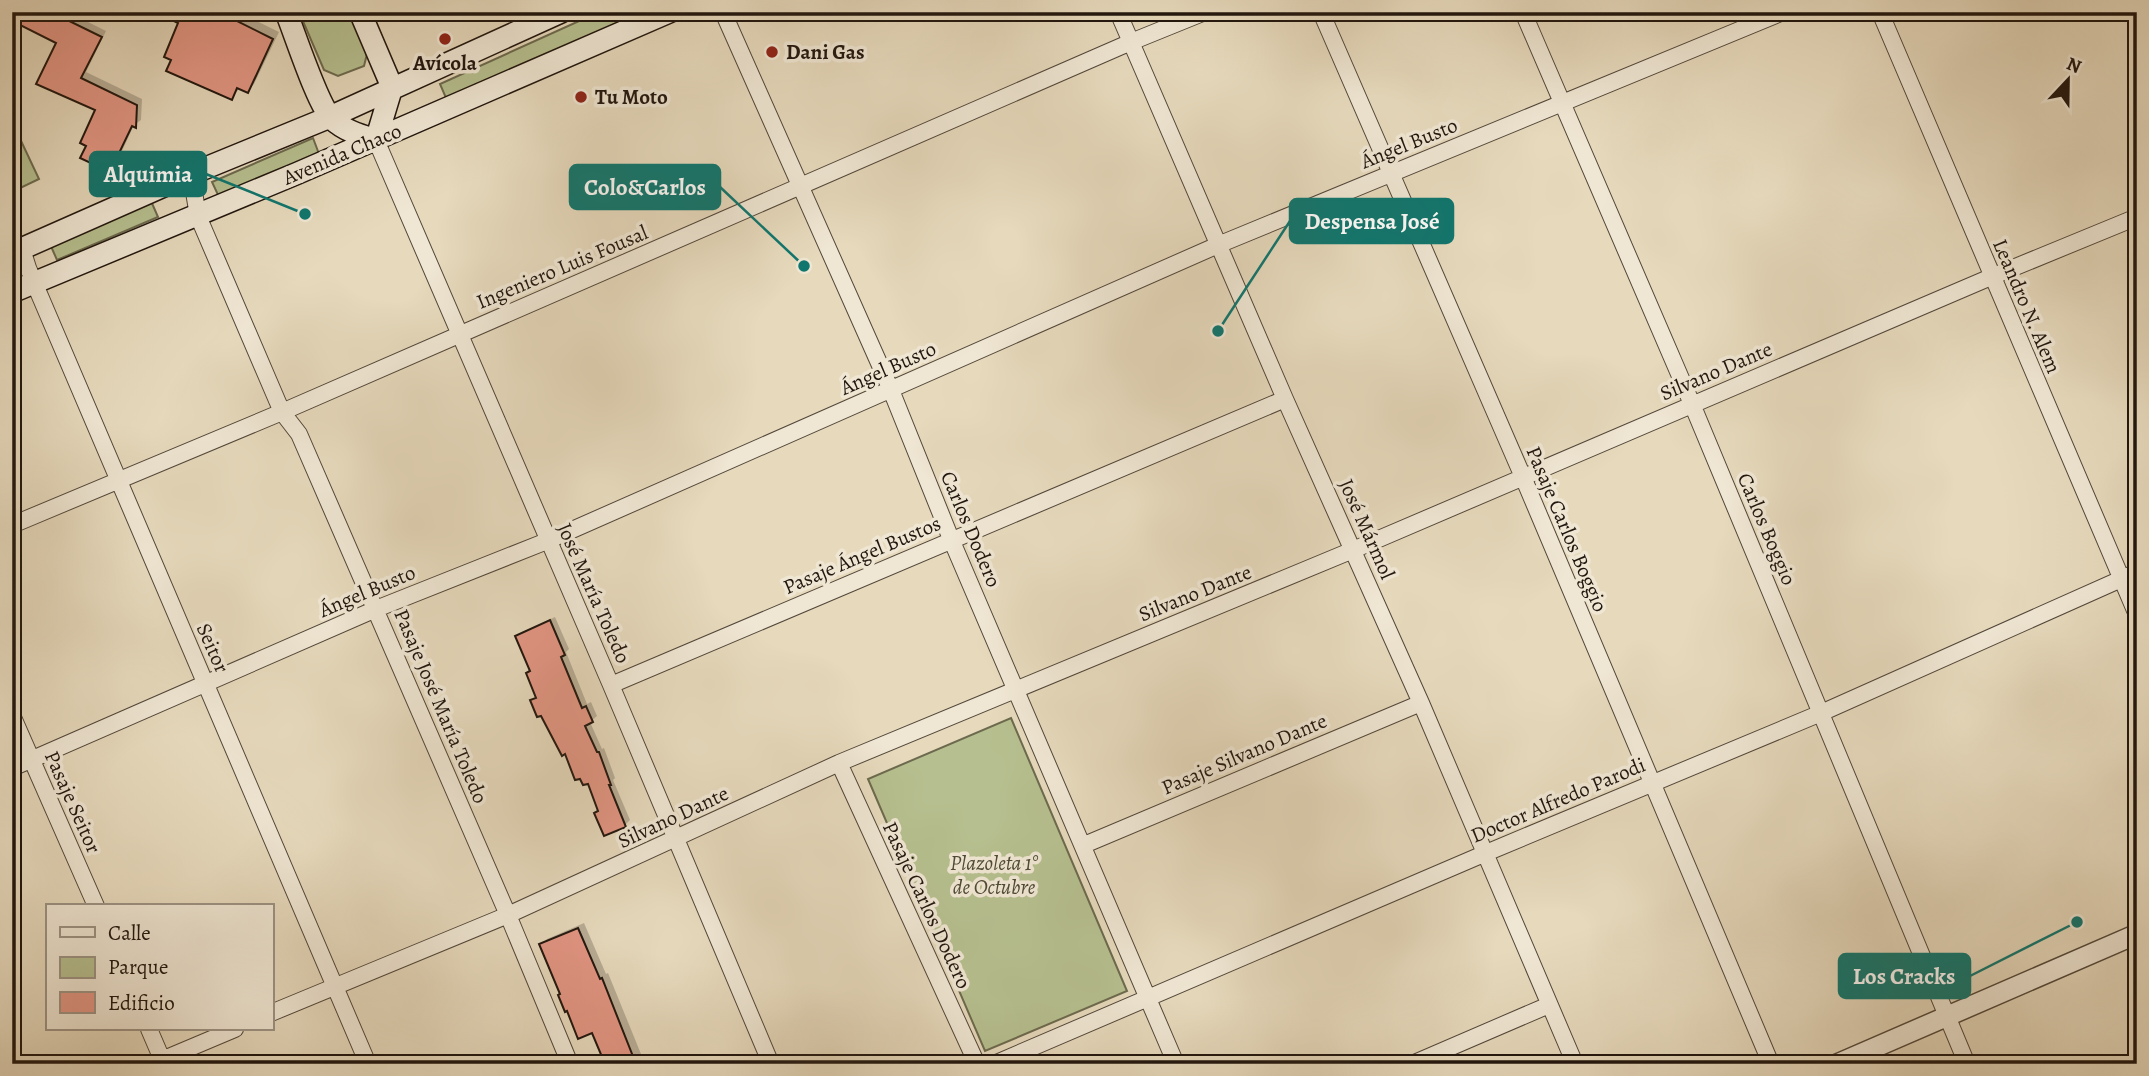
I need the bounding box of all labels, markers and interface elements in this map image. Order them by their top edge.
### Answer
marker: Avícola [437,31,453,47]
place label: Dani Gas [786,38,864,66]
marker: Dani Gas [764,44,780,60]
north arrow [2034,46,2104,116]
place label: Avícola [412,49,478,77]
text: N [2063,51,2085,80]
place label: Tu Moto [595,83,668,111]
marker: Tu Moto [573,89,589,105]
street label: Ángel Busto [1355,111,1462,176]
street label: Avenida Chaco [278,116,406,192]
callout: Alquimia [90,152,206,196]
text: Alquimia [103,159,192,190]
callout: Colo&Carlos [570,165,720,209]
text: Colo&Carlos [584,172,706,203]
callout: Despensa José [1290,199,1453,243]
text: Despensa José [1304,206,1440,237]
street label: Ingeniero Luis Fousal [472,218,652,316]
street label: Leandro N. Alem [1986,234,2068,378]
street label: Ángel Busto [835,334,940,402]
street label: Silvano Dante [1656,335,1776,407]
street label: Pasaje Carlos Boggio [1519,442,1615,616]
street label: Carlos Dodero [934,467,1008,591]
street label: Carlos Boggio [1731,469,1803,589]
street label: José Mármol [1332,474,1402,584]
street label: Pasaje Ángel Bustos [779,509,945,601]
street label: José María Toledo [551,518,637,668]
street label: Ángel Busto [314,558,420,624]
street label: Silvano Dante [1134,558,1256,628]
street label: Pasaje José María Toledo [387,604,495,808]
street label: Seitor [190,619,236,677]
street label: Pasaje Silvano Dante [1157,706,1331,802]
street label: Pasaje Seitor [38,746,108,858]
street label: Doctor Alfredo Parodi [1466,751,1650,849]
street label: Silvano Dante [613,779,733,855]
street label: Pasaje Carlos Dodero [876,817,978,993]
park label: Plazoleta 1° de Octubre [950,849,1039,901]
legend [46,904,273,1030]
text: Calle [108,919,151,947]
text: Parque [108,953,168,981]
callout: Los Cracks [1839,954,1970,998]
text: Los Cracks [1853,961,1955,992]
text: Edificio [108,989,175,1017]

